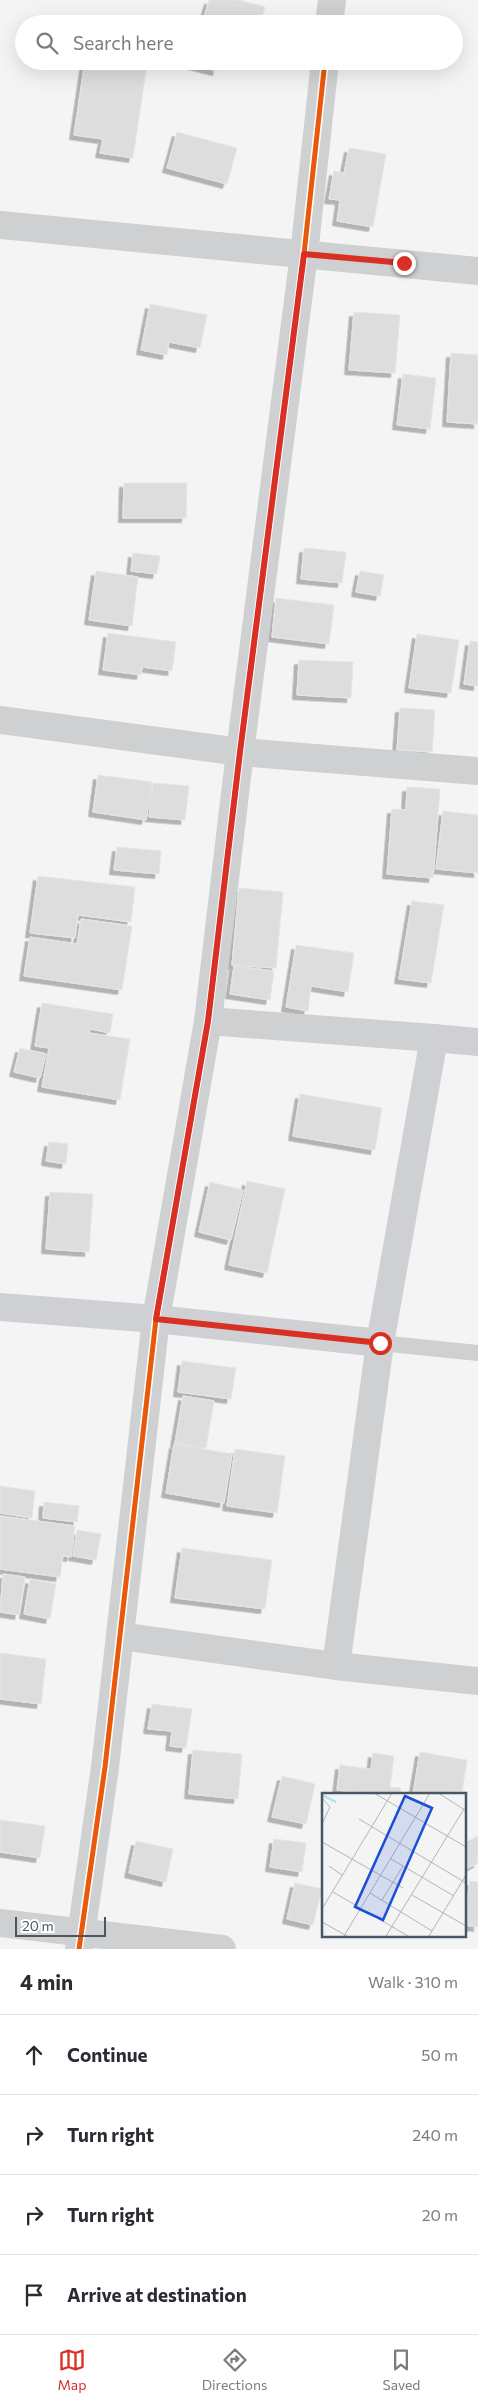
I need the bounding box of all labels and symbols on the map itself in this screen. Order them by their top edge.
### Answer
route end [393,252,416,275]
route start [369,1332,392,1355]
inset map [322,1793,466,1936]
scale bar [15,1914,106,1937]

